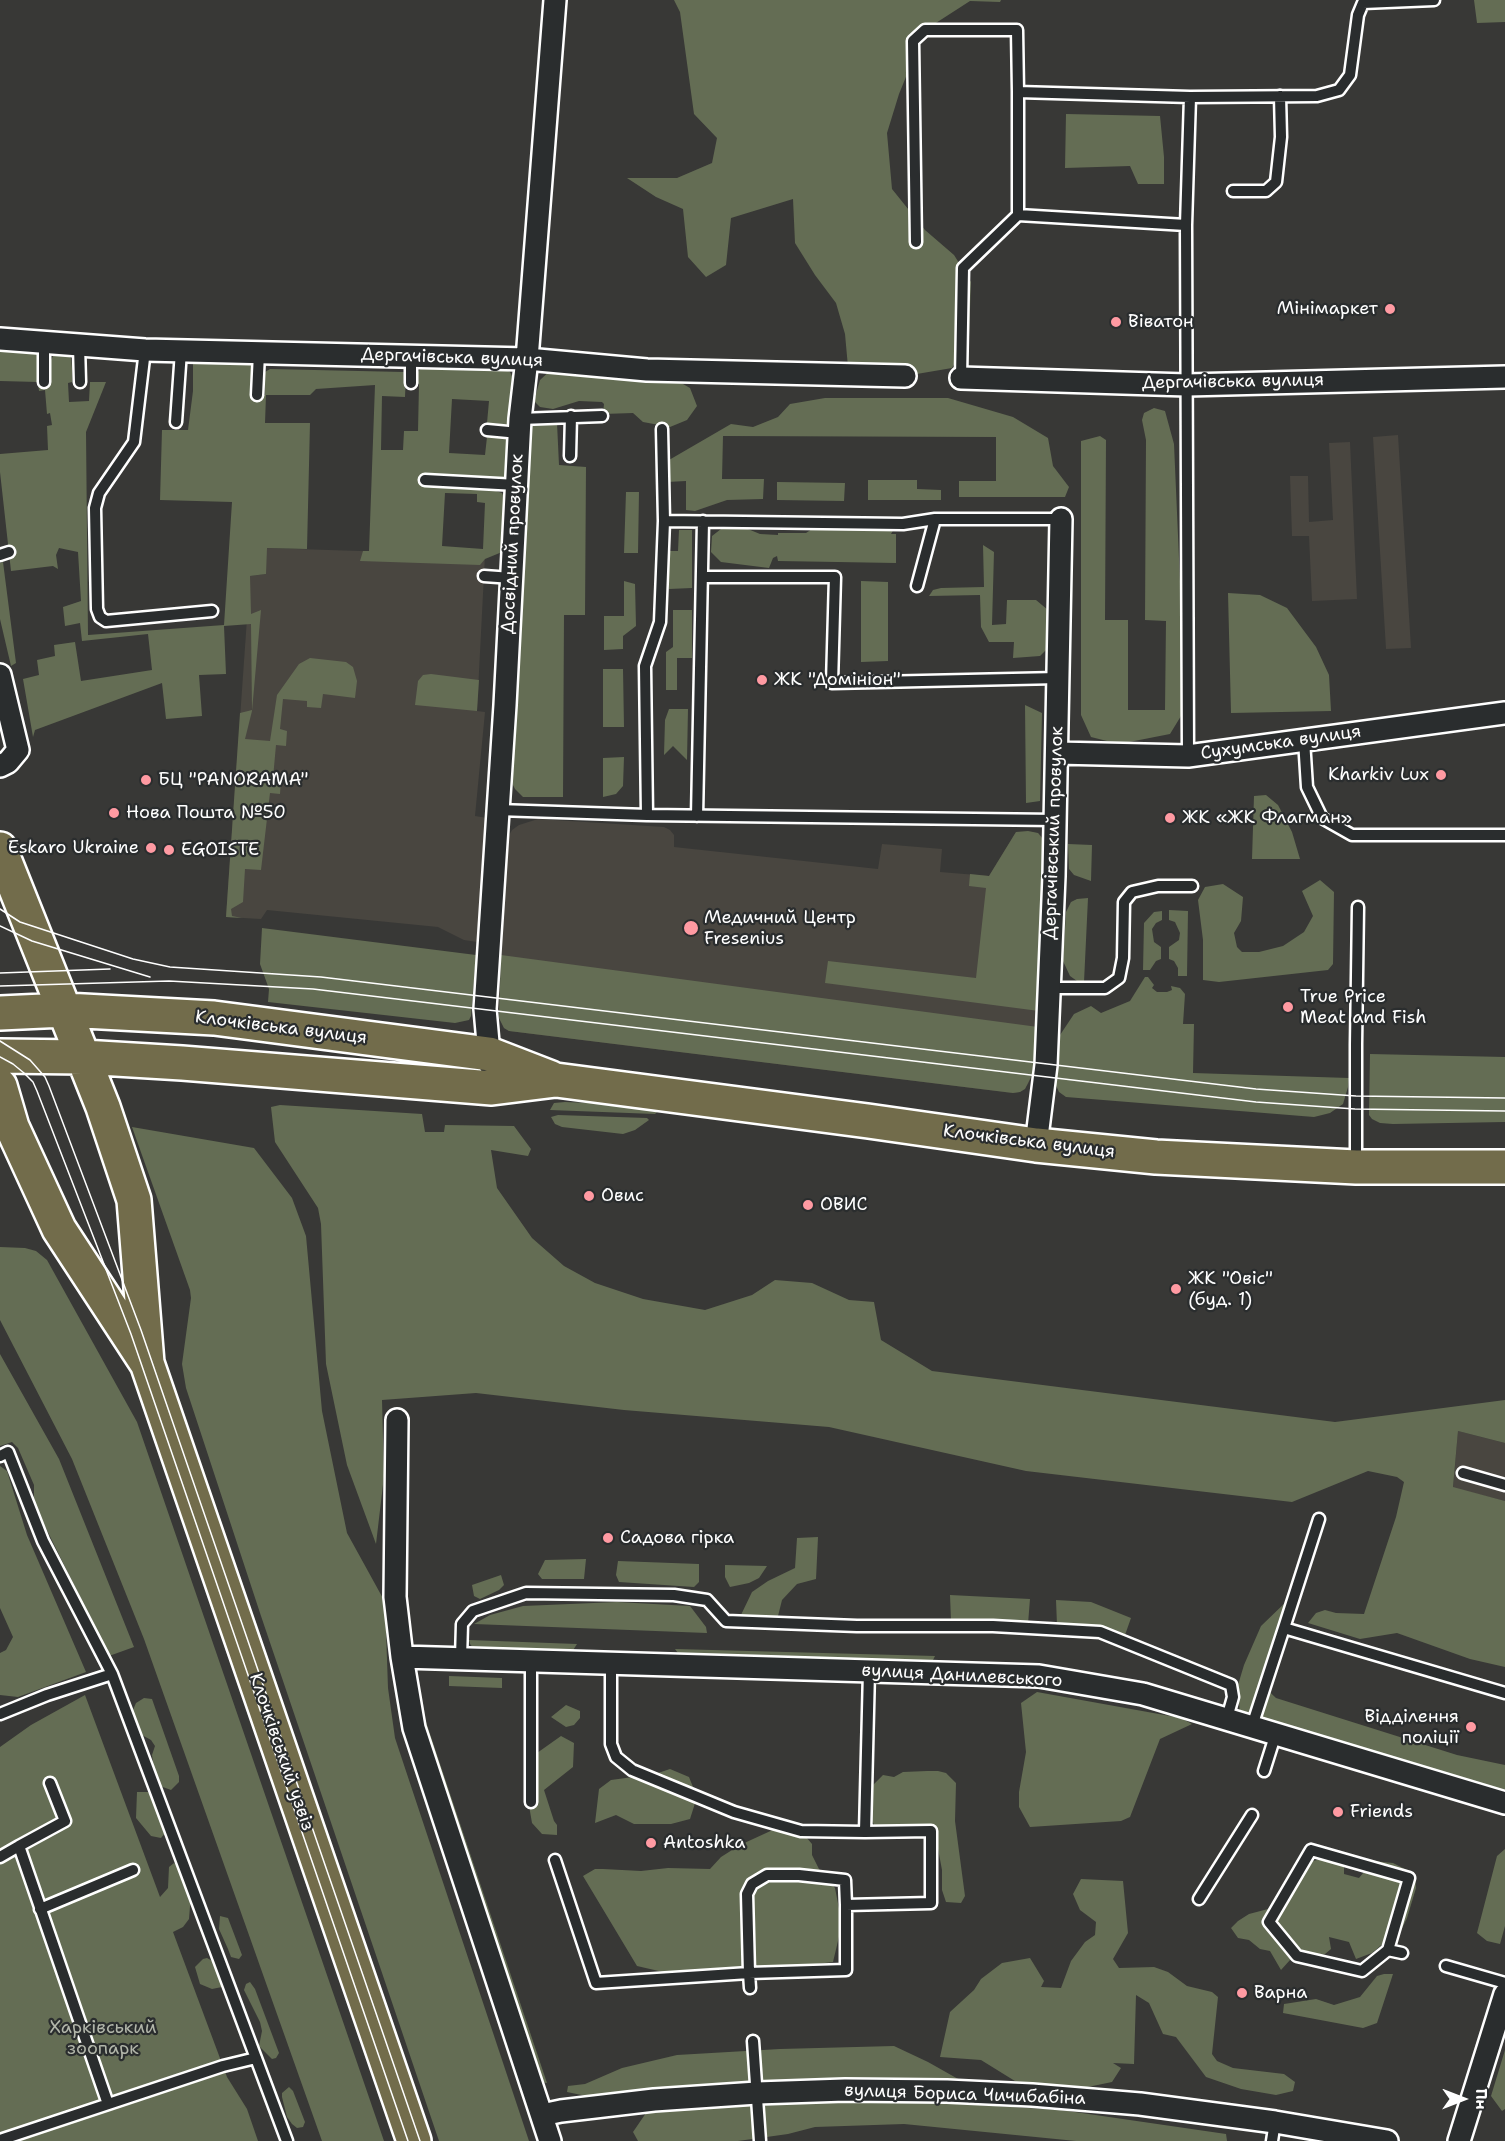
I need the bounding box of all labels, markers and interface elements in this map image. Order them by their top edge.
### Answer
place label: Мінімаркет [1277,298,1378,320]
marker: Мінімаркет [1383,302,1397,316]
place label: Віватон [1128,311,1194,333]
marker: Віватон [1109,315,1123,329]
street label: Дергачівська вулиця [361,344,543,372]
street label: Дергачівська вулиця [1142,370,1324,394]
street label: Досвідний провулок [498,453,528,635]
place label: ЖК "Домініон" [774,669,901,691]
marker: ЖК "Домініон" [755,673,769,687]
street label: Сухумська вулиця [1199,721,1363,765]
street label: Дергачівський провулок [1039,726,1069,940]
place label: Kharkiv Lux [1328,764,1429,786]
marker: Kharkiv Lux [1434,768,1448,782]
place label: БЦ "PANORAMA" [158,769,309,791]
marker: БЦ "PANORAMA" [139,773,153,787]
place label: Нова Пошта №50 [126,802,286,824]
marker: Нова Пошта №50 [107,806,121,820]
place label: ЖК «ЖК Флагман» [1182,807,1352,829]
marker: ЖК «ЖК Флагман» [1163,811,1177,825]
place label: Eskaro Ukraine [8,837,139,859]
place label: EGOISTE [181,839,259,861]
marker: Eskaro Ukraine [144,841,158,855]
marker: EGOISTE [162,843,176,857]
place label: Медичний Центр Fresenius [704,907,856,950]
marker: Медичний Центр Fresenius [682,919,700,937]
place label: True Price Meat and Fish [1300,986,1426,1028]
marker: True Price Meat and Fish [1281,1000,1295,1014]
street label: Клочківська вулиця [194,1007,368,1049]
street label: Клочківська вулиця [942,1121,1116,1163]
place label: Овис [601,1185,644,1207]
marker: Овис [582,1189,596,1203]
place label: ОВИС [820,1194,868,1216]
marker: ОВИС [801,1198,815,1212]
place label: ЖК "Овіс" (буд. 1) [1188,1268,1273,1310]
marker: ЖК "Овіс" (буд. 1) [1169,1282,1183,1296]
place label: Садова гірка [620,1527,734,1549]
marker: Садова гірка [601,1531,615,1545]
street label: вулиця Данилевського [861,1660,1063,1692]
street label: Клочківський узвіз [244,1670,318,1834]
place label: Відділення поліції [1364,1706,1459,1748]
marker: Відділення поліції [1464,1720,1478,1734]
place label: Friends [1350,1801,1413,1823]
marker: Friends [1331,1805,1345,1819]
place label: Antoshka [663,1832,746,1854]
marker: Antoshka [644,1836,658,1850]
place label: Варна [1254,1982,1307,2004]
marker: Варна [1235,1986,1249,2000]
park label: Харківський зоопарк [49,2017,157,2060]
north arrow [1433,2069,1493,2129]
street label: вулиця Бориса Чичибабіна [844,2080,1086,2110]
text: Пн [1471,2088,1492,2110]

